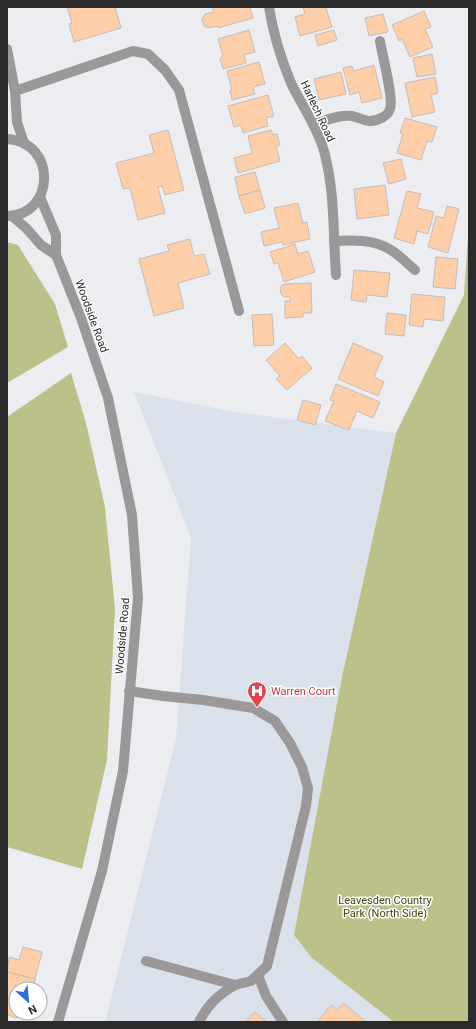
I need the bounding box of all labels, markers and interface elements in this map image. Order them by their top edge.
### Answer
street label: Harlech Road [298,79,337,144]
street label: Woodside Road [72,278,111,354]
street label: Woodside Road [113,597,132,675]
hospital icon: Warren Court [246,680,268,708]
place label: Warren Court [271,685,336,698]
park label: Leavesden Country Park (North Side) [338,894,433,920]
north arrow [8,981,48,1021]
text: N [26,1002,39,1017]

